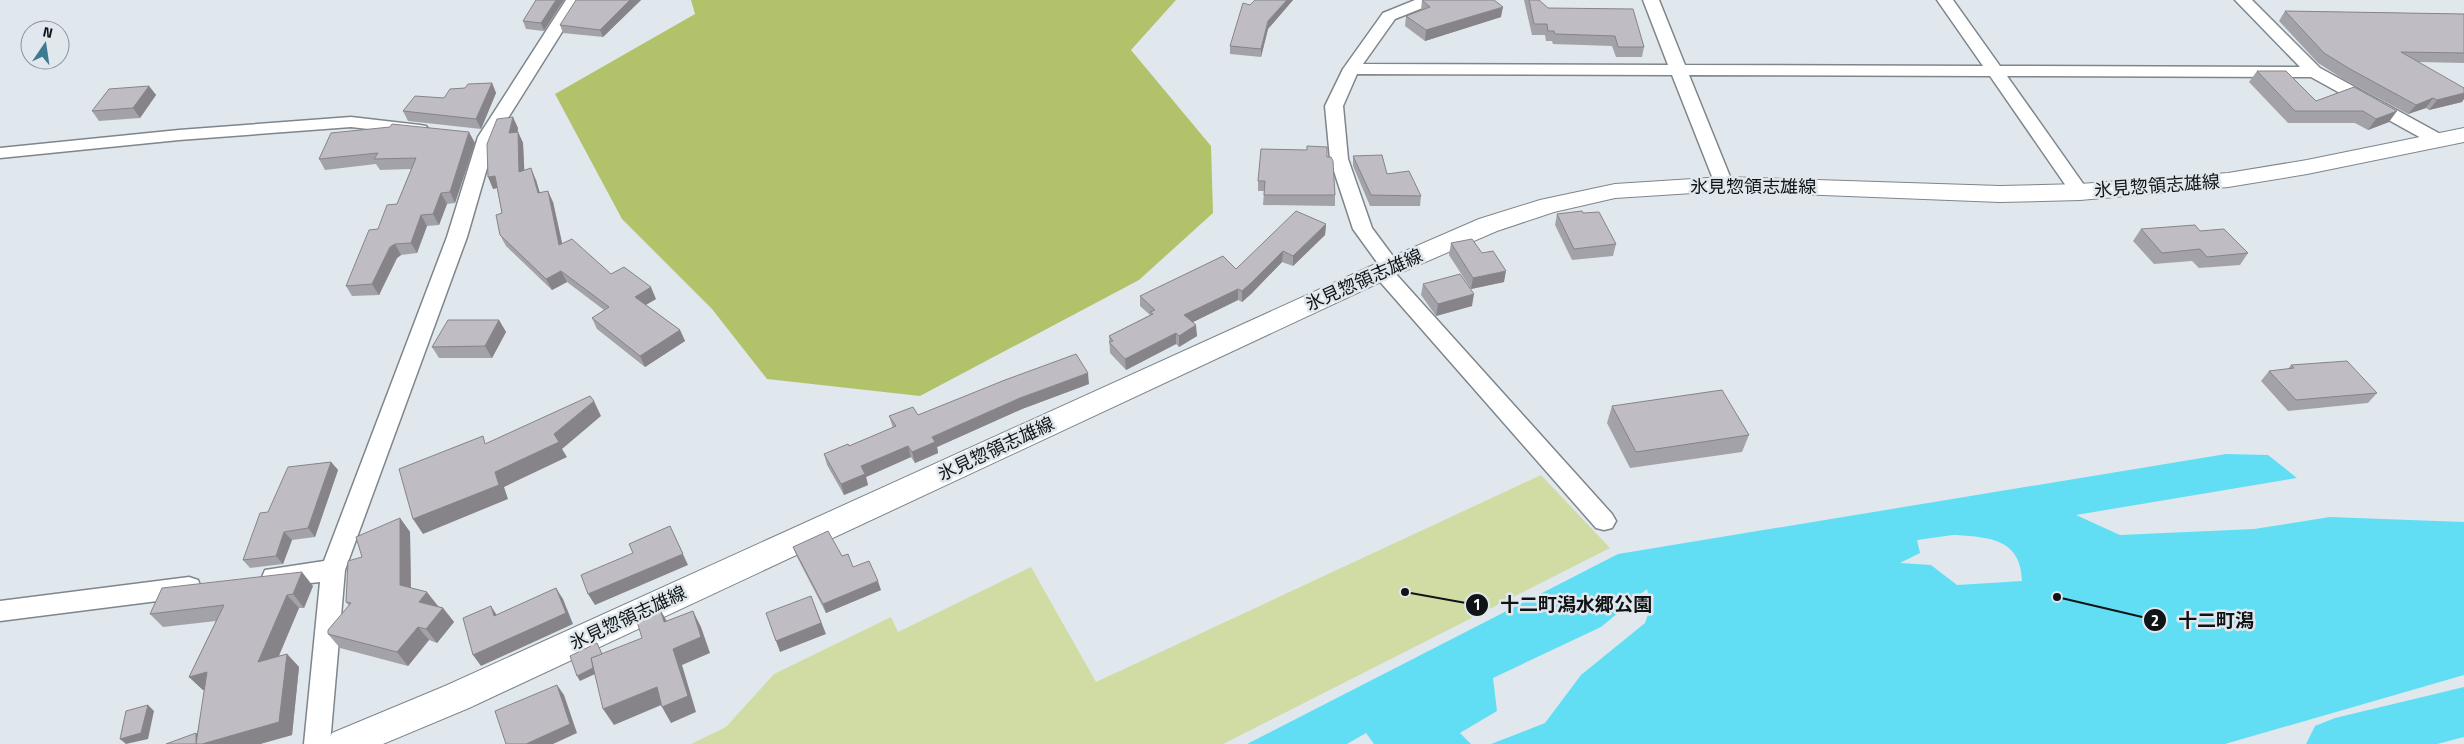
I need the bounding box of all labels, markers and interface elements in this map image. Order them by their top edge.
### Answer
north arrow [20,20,70,70]
text: N [41,21,55,43]
street label: 氷見惣領志雄線 [2093,168,2221,203]
street label: 氷見惣領志雄線 [1690,173,1816,200]
street label: 氷見惣領志雄線 [1301,242,1427,318]
street label: 氷見惣領志雄線 [933,410,1059,487]
street label: 氷見惣領志雄線 [565,579,691,656]
callout: 十二町潟水郷公園 [1465,588,1662,622]
text: 十二町潟水郷公園 [1500,589,1652,618]
text: 1 [1473,593,1481,616]
callout: 十二町潟 [2143,603,2264,637]
text: 十二町潟 [2178,605,2254,634]
text: 2 [2151,609,2159,632]

